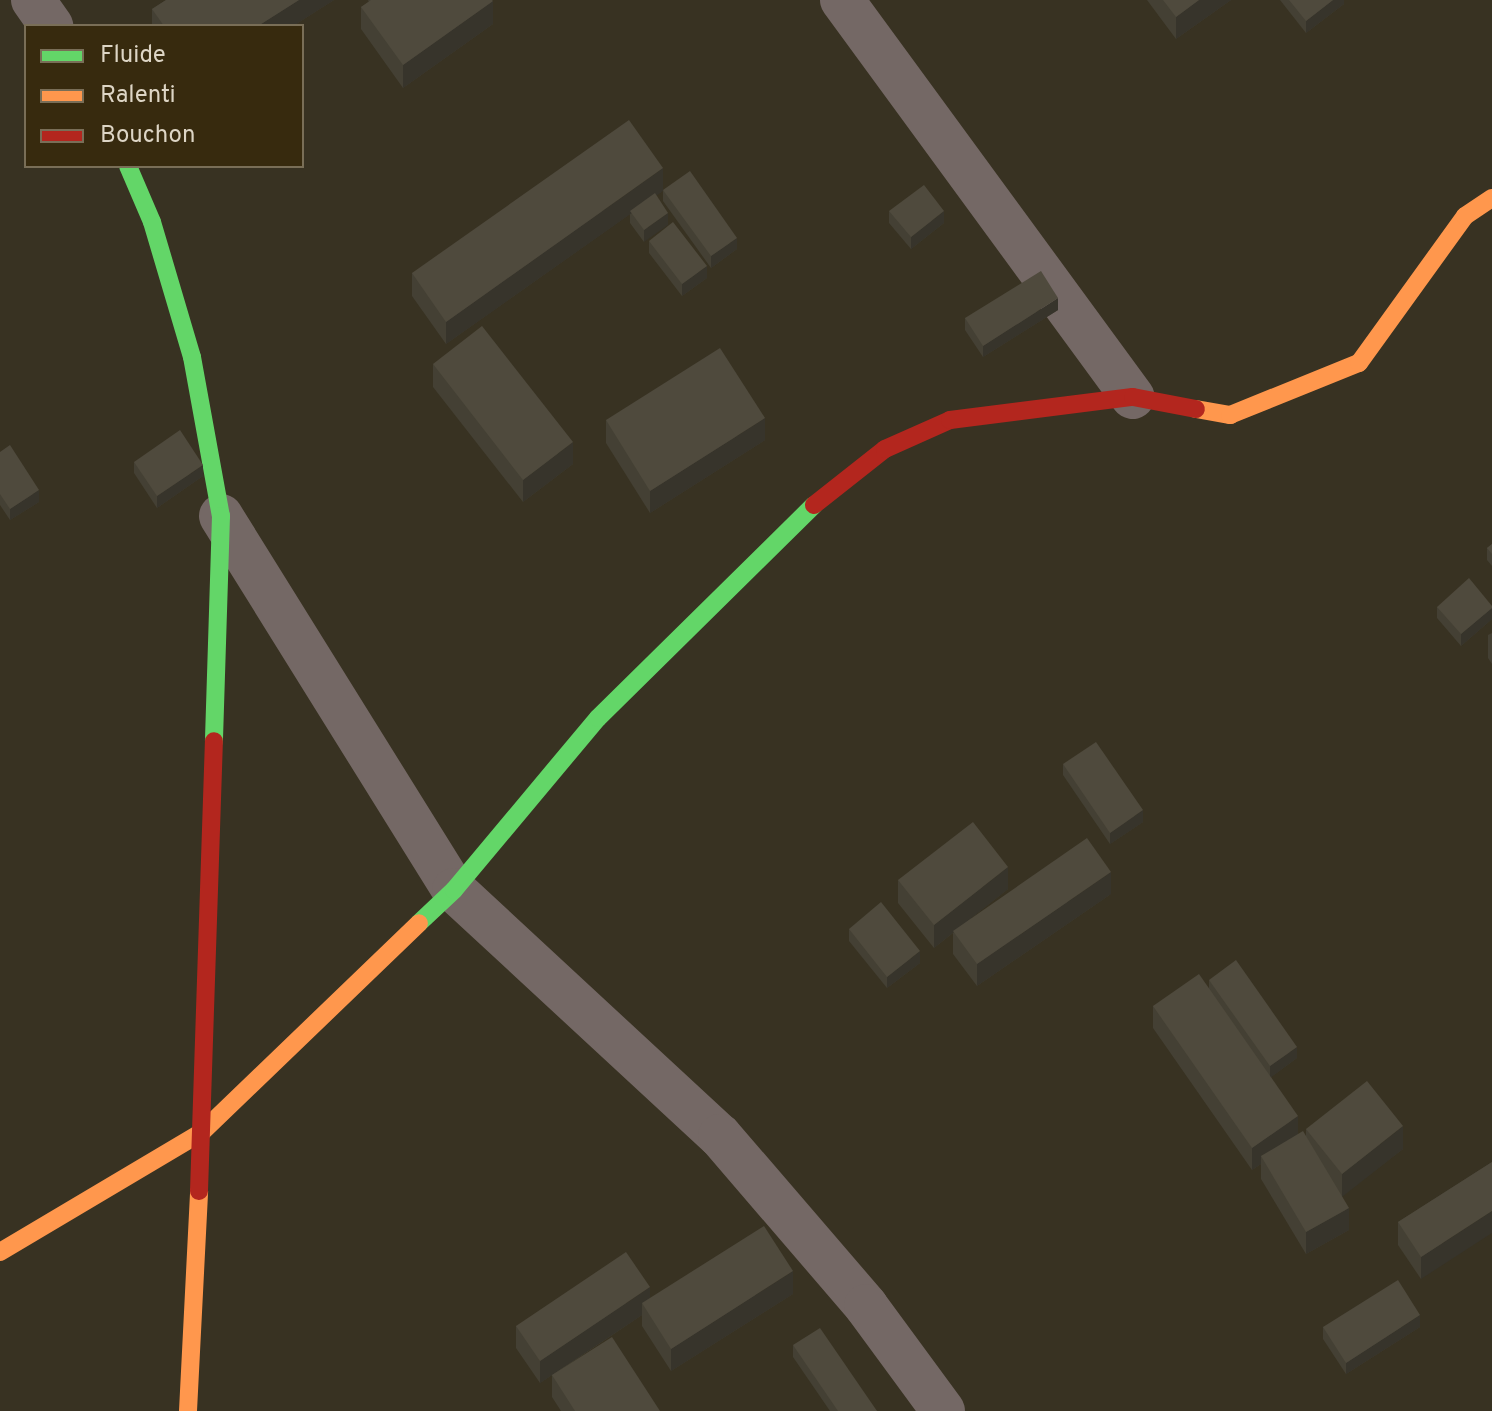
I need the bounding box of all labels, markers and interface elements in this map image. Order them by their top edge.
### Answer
legend [24,24,304,168]
text: Fluide [100,41,166,71]
text: Ralenti [100,81,176,111]
text: Bouchon [100,121,195,151]

